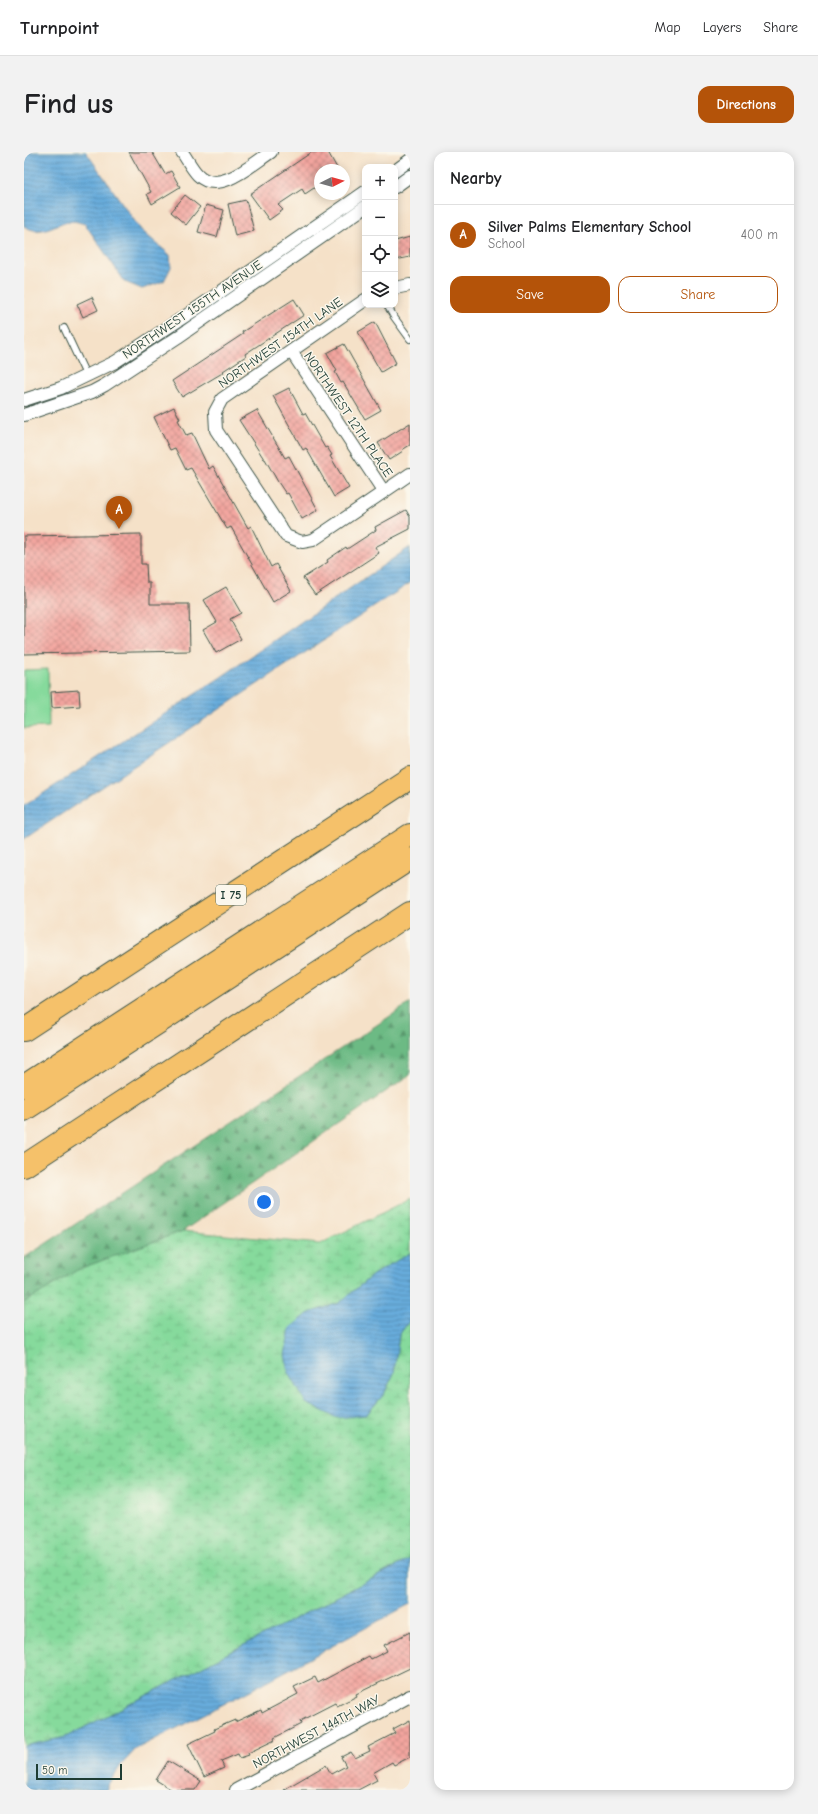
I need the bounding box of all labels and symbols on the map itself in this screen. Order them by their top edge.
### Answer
north arrow [314,164,350,200]
street label: NORTHWEST 155TH AVENUE [120,257,265,362]
street label: NORTHWEST 154TH LANE [215,294,345,391]
street label: NORTHWEST 12TH PLACE [301,349,396,480]
pin: A [106,496,132,529]
road number: I 75 [216,885,246,905]
your location [254,1192,274,1212]
street label: NORTHWEST 144TH WAY [250,1691,383,1771]
scale bar [36,1762,122,1781]

